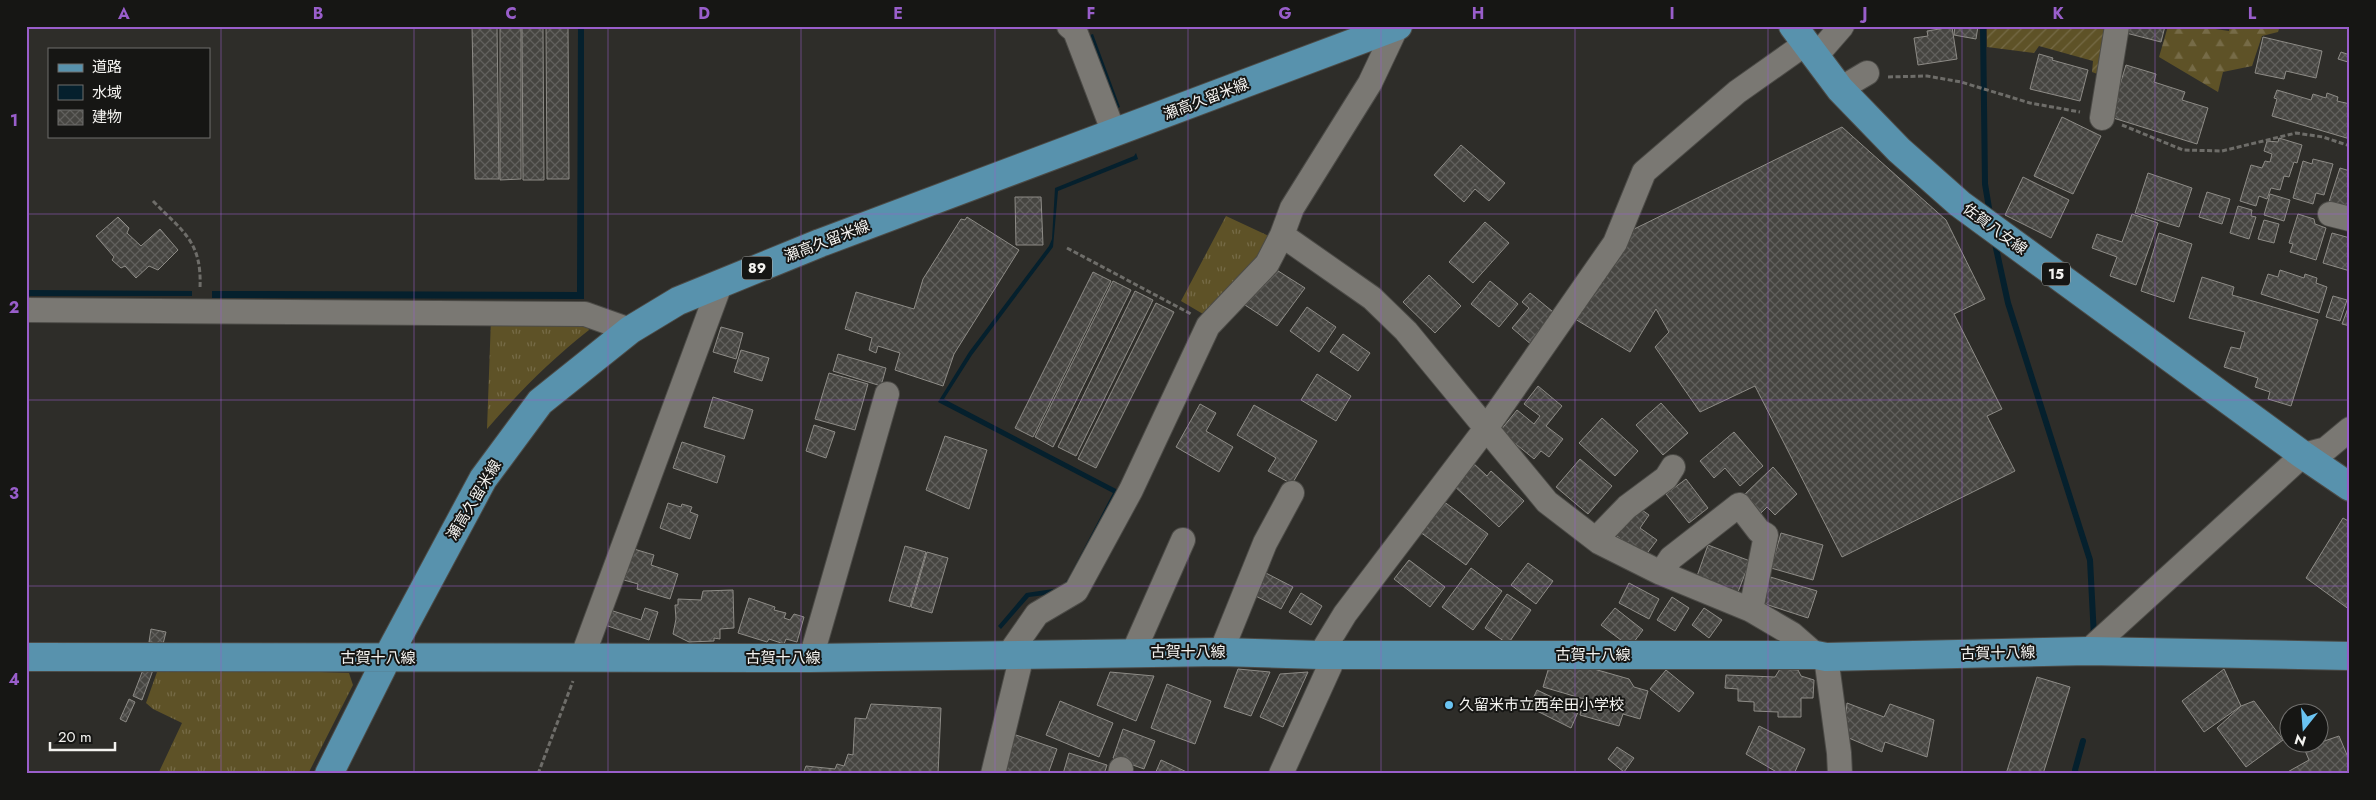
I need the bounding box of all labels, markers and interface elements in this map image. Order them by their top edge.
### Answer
text: A [117,2,130,25]
text: B [313,2,323,25]
text: C [505,2,517,25]
text: D [698,2,710,25]
text: E [893,2,903,25]
text: F [1087,2,1095,25]
text: G [1278,2,1292,25]
text: H [1472,2,1484,25]
text: I [1669,2,1675,25]
text: J [1859,2,1868,25]
text: K [2052,2,2064,25]
text: L [2248,2,2257,25]
legend [48,48,210,138]
text: 道路 [92,56,122,78]
street label: 瀬高久留米線 [1160,73,1252,125]
text: 水域 [92,82,122,104]
text: 建物 [92,106,122,128]
text: 1 [10,109,18,132]
street label: 佐賀八女線 [1958,198,2032,260]
street label: 瀬高久留米線 [781,215,873,267]
road number: 89 [742,256,772,280]
road number: 15 [2042,262,2070,286]
text: 2 [9,296,19,319]
street label: 瀬高久留米線 [441,456,507,544]
text: 3 [9,482,19,505]
street label: 古賀十八線 [1150,641,1226,663]
street label: 古賀十八線 [1960,641,2036,665]
street label: 古賀十八線 [1555,644,1631,666]
street label: 古賀十八線 [340,647,416,669]
street label: 古賀十八線 [745,647,821,669]
text: 4 [8,668,20,691]
place label: 久留米市立西牟田小学校 [1459,694,1624,716]
marker: 久留米市立西牟田小学校 [1443,699,1455,711]
north arrow [2278,702,2328,752]
scale bar [50,720,115,752]
text: 20 m [58,726,92,748]
text: N [2292,729,2308,752]

